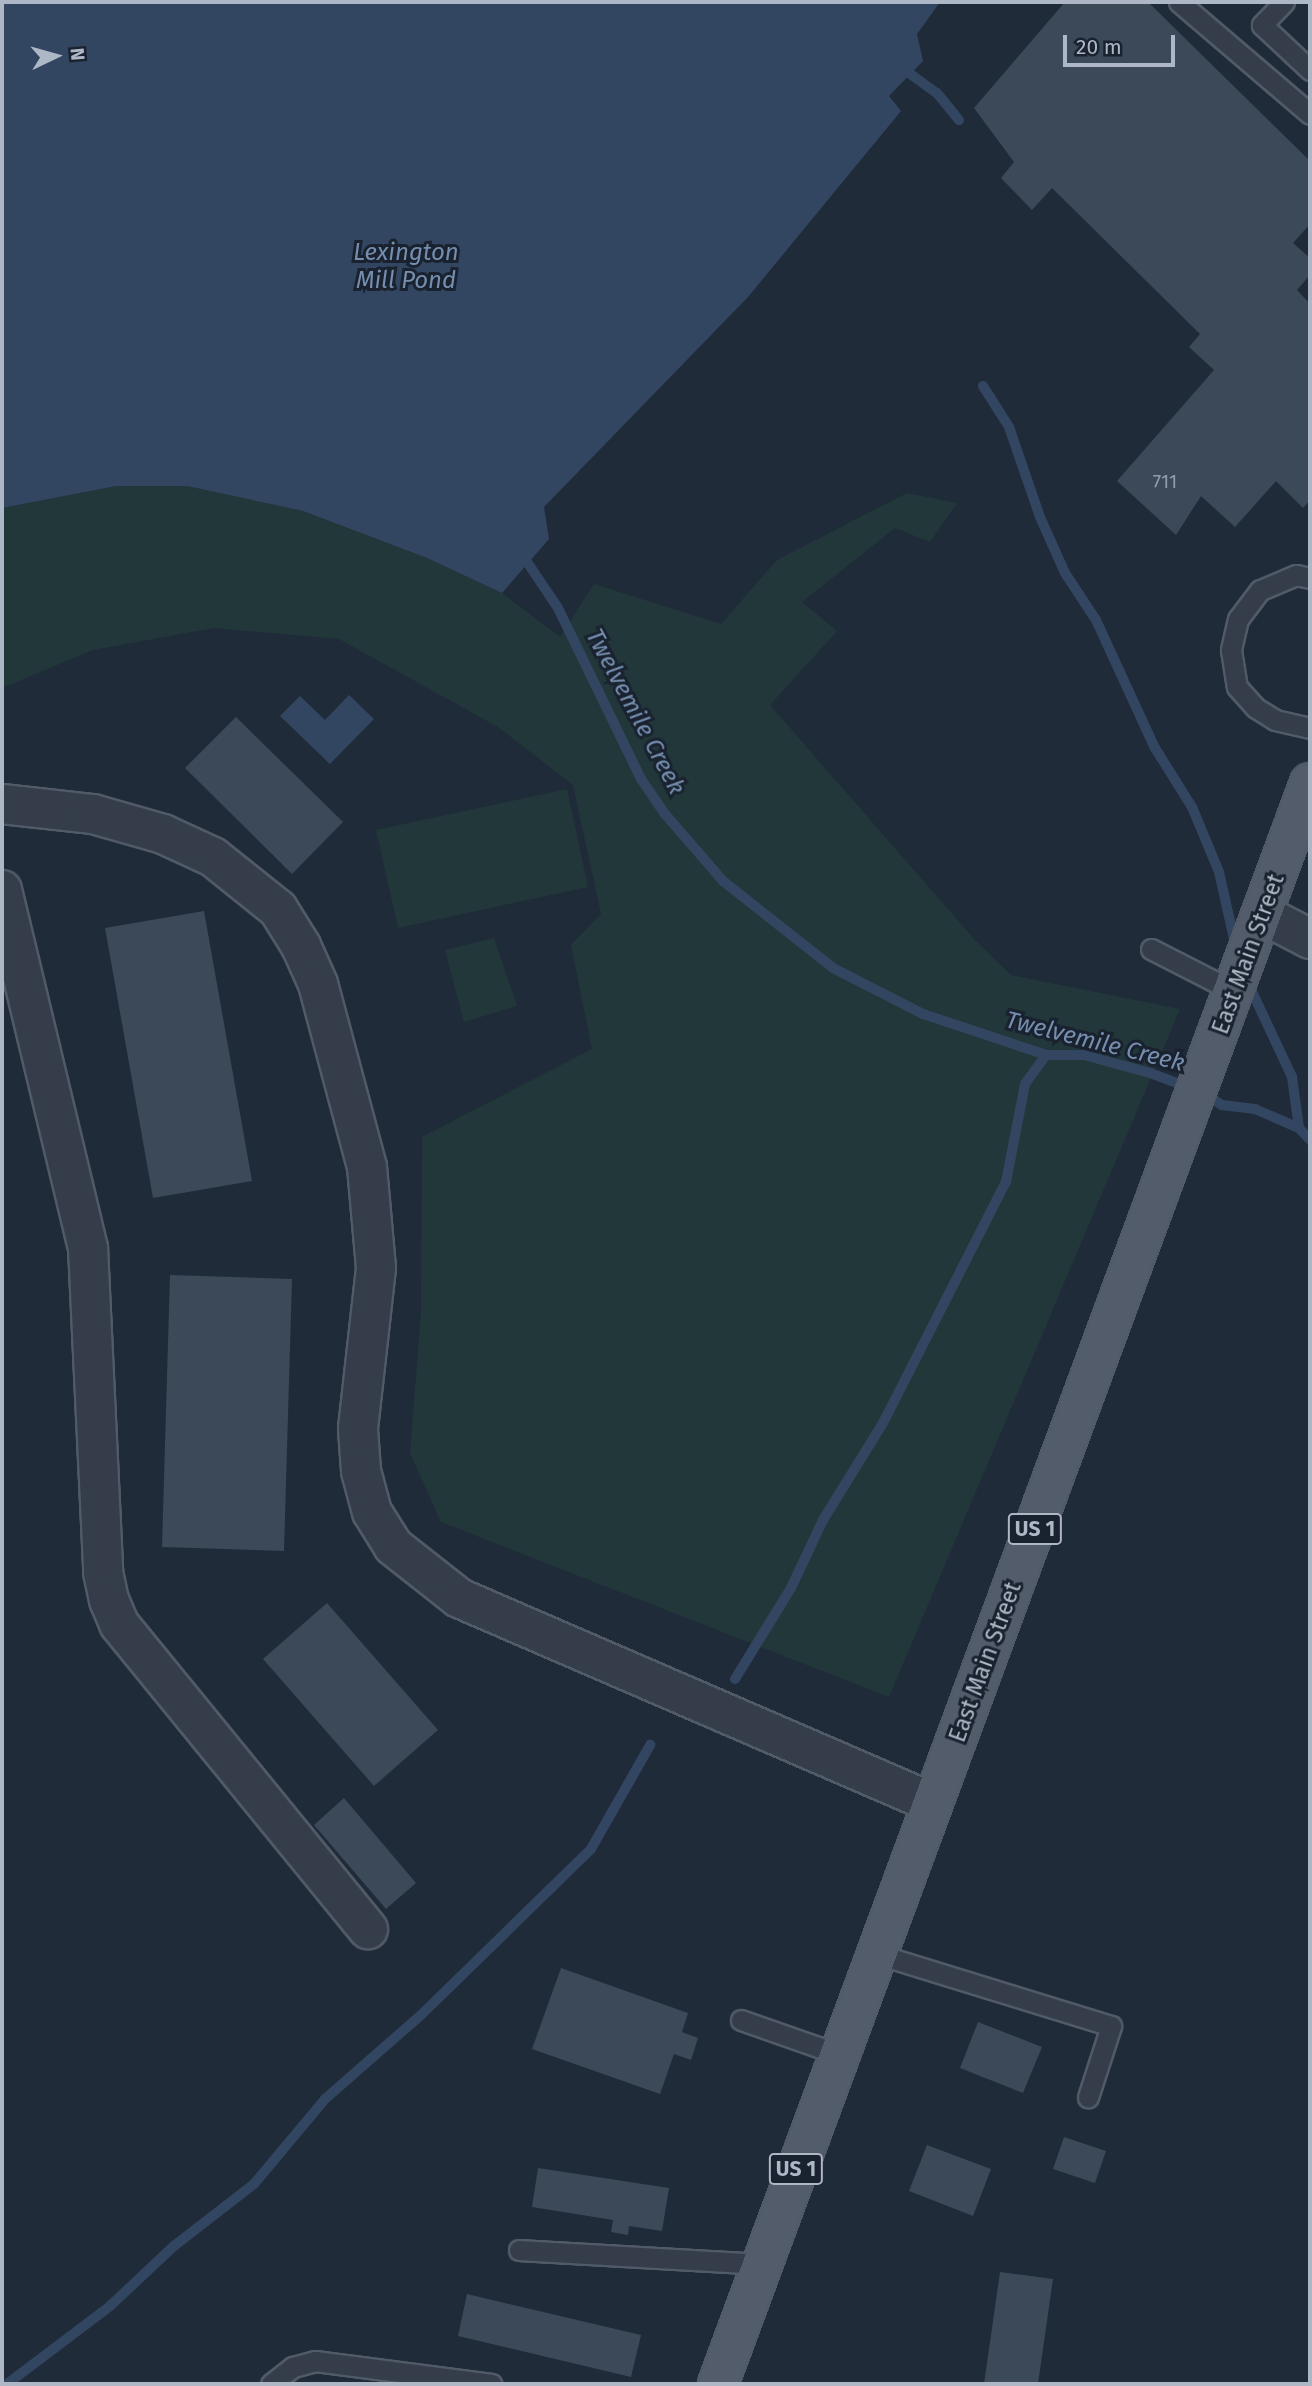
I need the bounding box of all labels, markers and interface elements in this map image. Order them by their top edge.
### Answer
north arrow [21,21,91,91]
scale bar [1067,21,1179,65]
text: 20 m [1076,34,1122,60]
text: N [65,47,89,61]
water label: Lexington Mill Pond [353,239,459,295]
house number: 711 [1153,471,1177,493]
water label: Twelvemile Creek [579,624,691,800]
street label: East Main Street [1206,870,1290,1038]
water label: Twelvemile Creek [1003,1006,1187,1078]
road number: US 1 [1007,1512,1063,1546]
street label: East Main Street [943,1578,1027,1746]
road number: US 1 [768,2152,824,2186]

